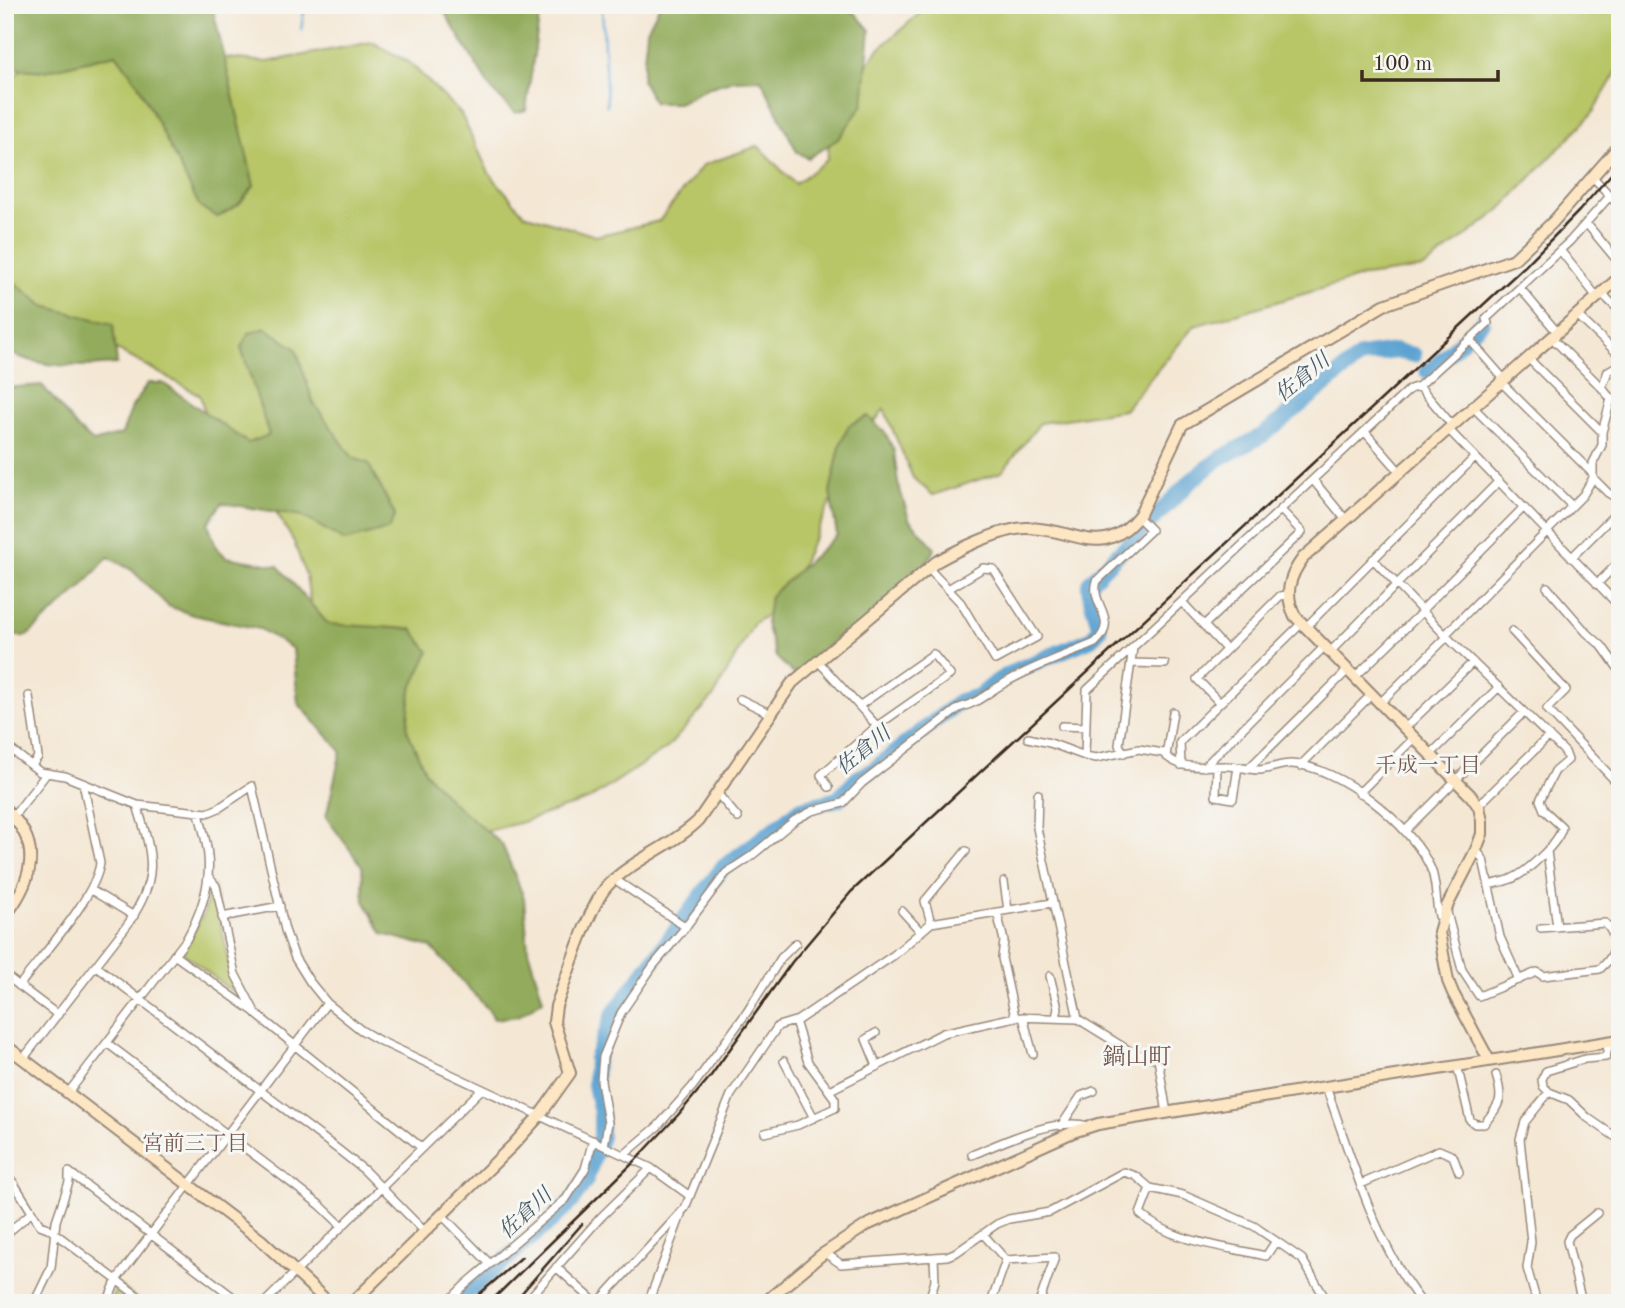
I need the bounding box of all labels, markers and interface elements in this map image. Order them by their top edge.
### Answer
scale bar [1362,38,1499,82]
text: 100 m [1373,54,1432,75]
water label: 佐倉川 [1271,347,1336,406]
water label: 佐倉川 [832,720,897,779]
district label: 千成一丁目 [1376,754,1481,777]
district label: 鍋山町 [1103,1044,1172,1069]
district label: 宮前三丁目 [143,1132,248,1155]
water label: 佐倉川 [494,1182,558,1243]

